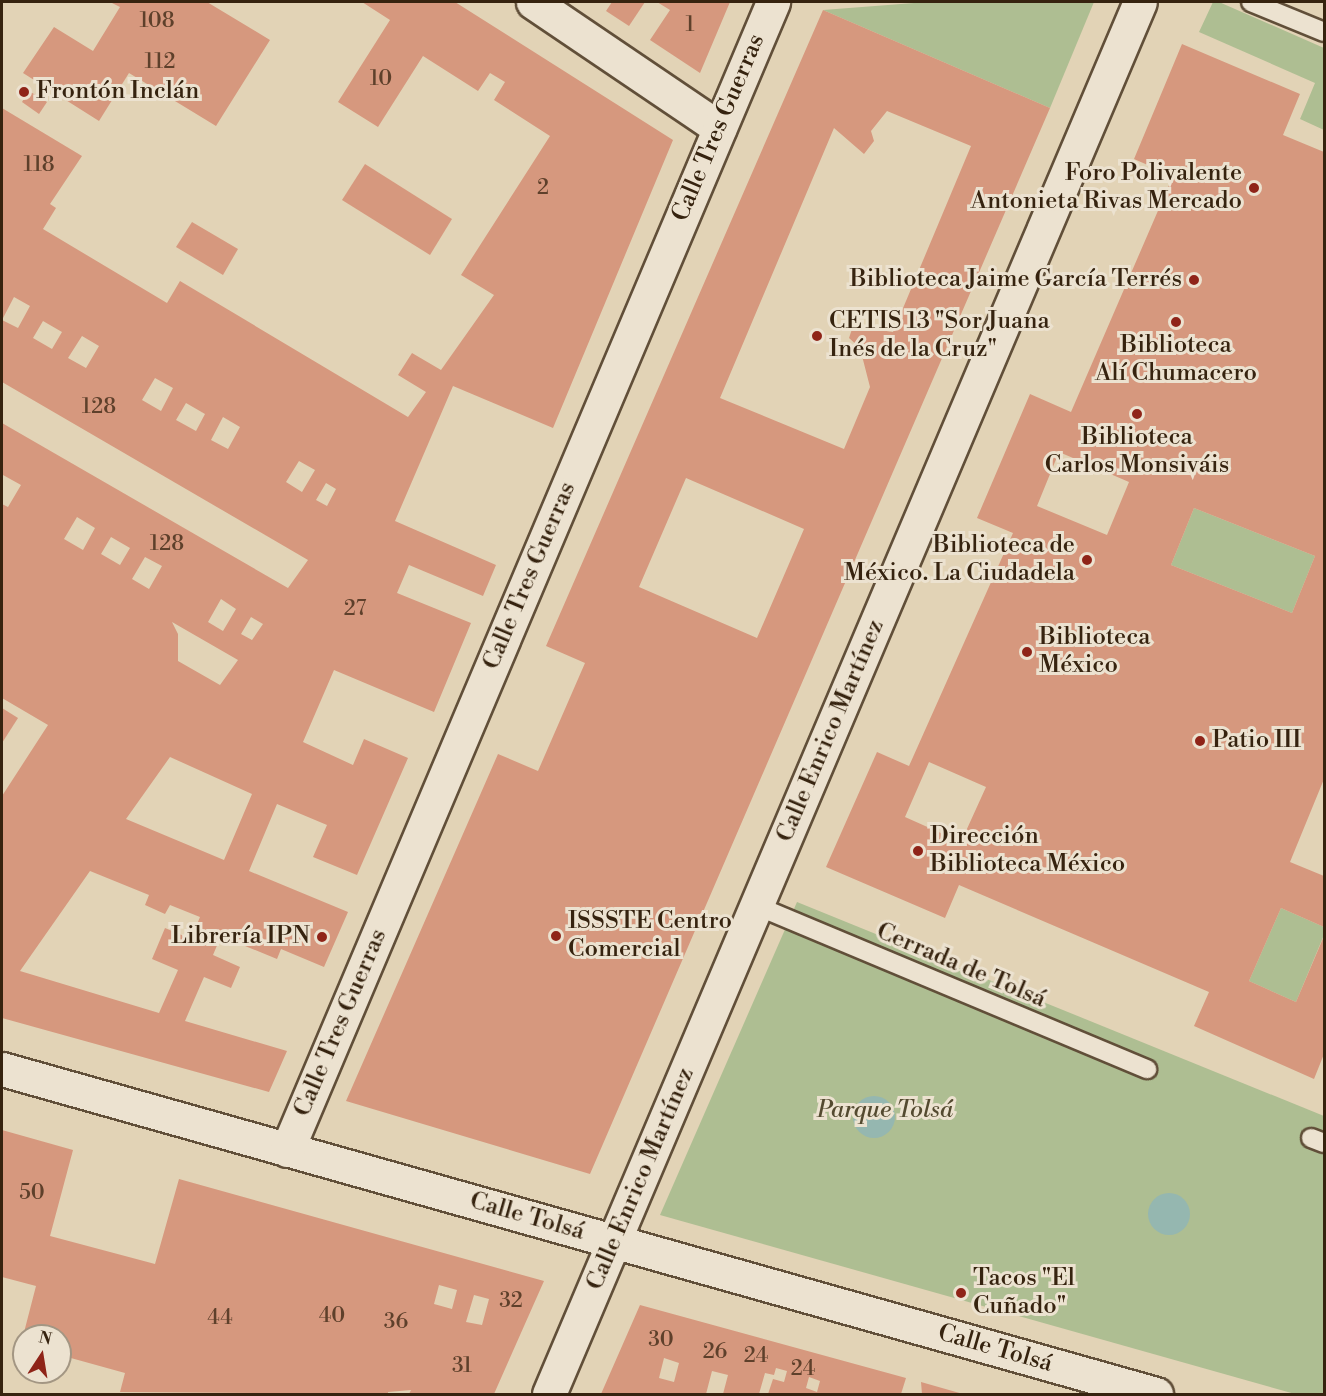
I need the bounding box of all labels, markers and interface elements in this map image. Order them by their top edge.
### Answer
house number: 108 [139,8,175,34]
house number: 1 [685,12,695,38]
street label: Calle Tres Guerras [667,30,771,226]
house number: 112 [144,49,176,75]
house number: 10 [370,66,392,92]
place label: Frontón Inclán [36,78,199,106]
marker: Frontón Inclán [17,85,31,99]
house number: 118 [23,152,55,178]
place label: Foro Polivalente Antonieta Rivas Mercado [970,160,1242,216]
house number: 2 [537,175,549,201]
marker: Foro Polivalente Antonieta Rivas Mercado [1247,181,1261,195]
place label: Biblioteca Jaime García Terrés [850,266,1182,294]
marker: Biblioteca Jaime García Terrés [1187,273,1201,287]
place label: CETIS 13 "Sor Juana Inés de la Cruz" [829,308,1050,364]
marker: Biblioteca Alí Chumacero [1169,315,1183,329]
marker: CETIS 13 "Sor Juana Inés de la Cruz" [810,329,824,343]
place label: Biblioteca Alí Chumacero [1095,332,1257,388]
house number: 128 [82,394,116,420]
marker: Biblioteca Carlos Monsiváis [1130,407,1144,421]
place label: Biblioteca Carlos Monsiváis [1045,424,1229,480]
street label: Calle Tres Guerras [478,478,582,674]
house number: 128 [150,531,184,557]
place label: Biblioteca de México. La Ciudadela [844,532,1075,588]
marker: Biblioteca de México. La Ciudadela [1080,553,1094,567]
house number: 27 [344,596,366,622]
street label: Calle Enrico Martínez [771,615,891,847]
place label: Biblioteca México [1039,624,1150,680]
marker: Biblioteca México [1020,645,1034,659]
place label: Patio III [1212,727,1301,755]
marker: Patio III [1193,734,1207,748]
place label: Dirección Biblioteca México [930,823,1125,879]
marker: Dirección Biblioteca México [911,844,925,858]
place label: ISSSTE Centro Comercial [568,908,732,964]
street label: Cerrada de Tolsá [872,917,1050,1015]
place label: Librería IPN [171,923,310,951]
street label: Calle Tres Guerras [289,925,393,1121]
marker: ISSSTE Centro Comercial [549,929,563,943]
marker: Librería IPN [315,930,329,944]
street label: Calle Enrico Martínez [581,1063,701,1295]
park label: Parque Tolsá [817,1097,953,1125]
house number: 50 [19,1180,45,1206]
street label: Calle Tolsá [466,1187,588,1247]
place label: Tacos "El Cuñado" [973,1265,1075,1321]
marker: Tacos "El Cuñado" [954,1286,968,1300]
house number: 32 [499,1288,523,1314]
house number: 40 [319,1303,345,1329]
house number: 44 [207,1305,233,1331]
house number: 36 [384,1309,408,1335]
street label: Calle Tolsá [934,1319,1056,1379]
north arrow [12,1324,72,1384]
text: N [37,1327,54,1349]
house number: 30 [648,1327,674,1353]
house number: 26 [703,1339,727,1365]
house number: 24 [744,1343,768,1369]
house number: 31 [452,1353,472,1379]
house number: 24 [791,1356,815,1382]

